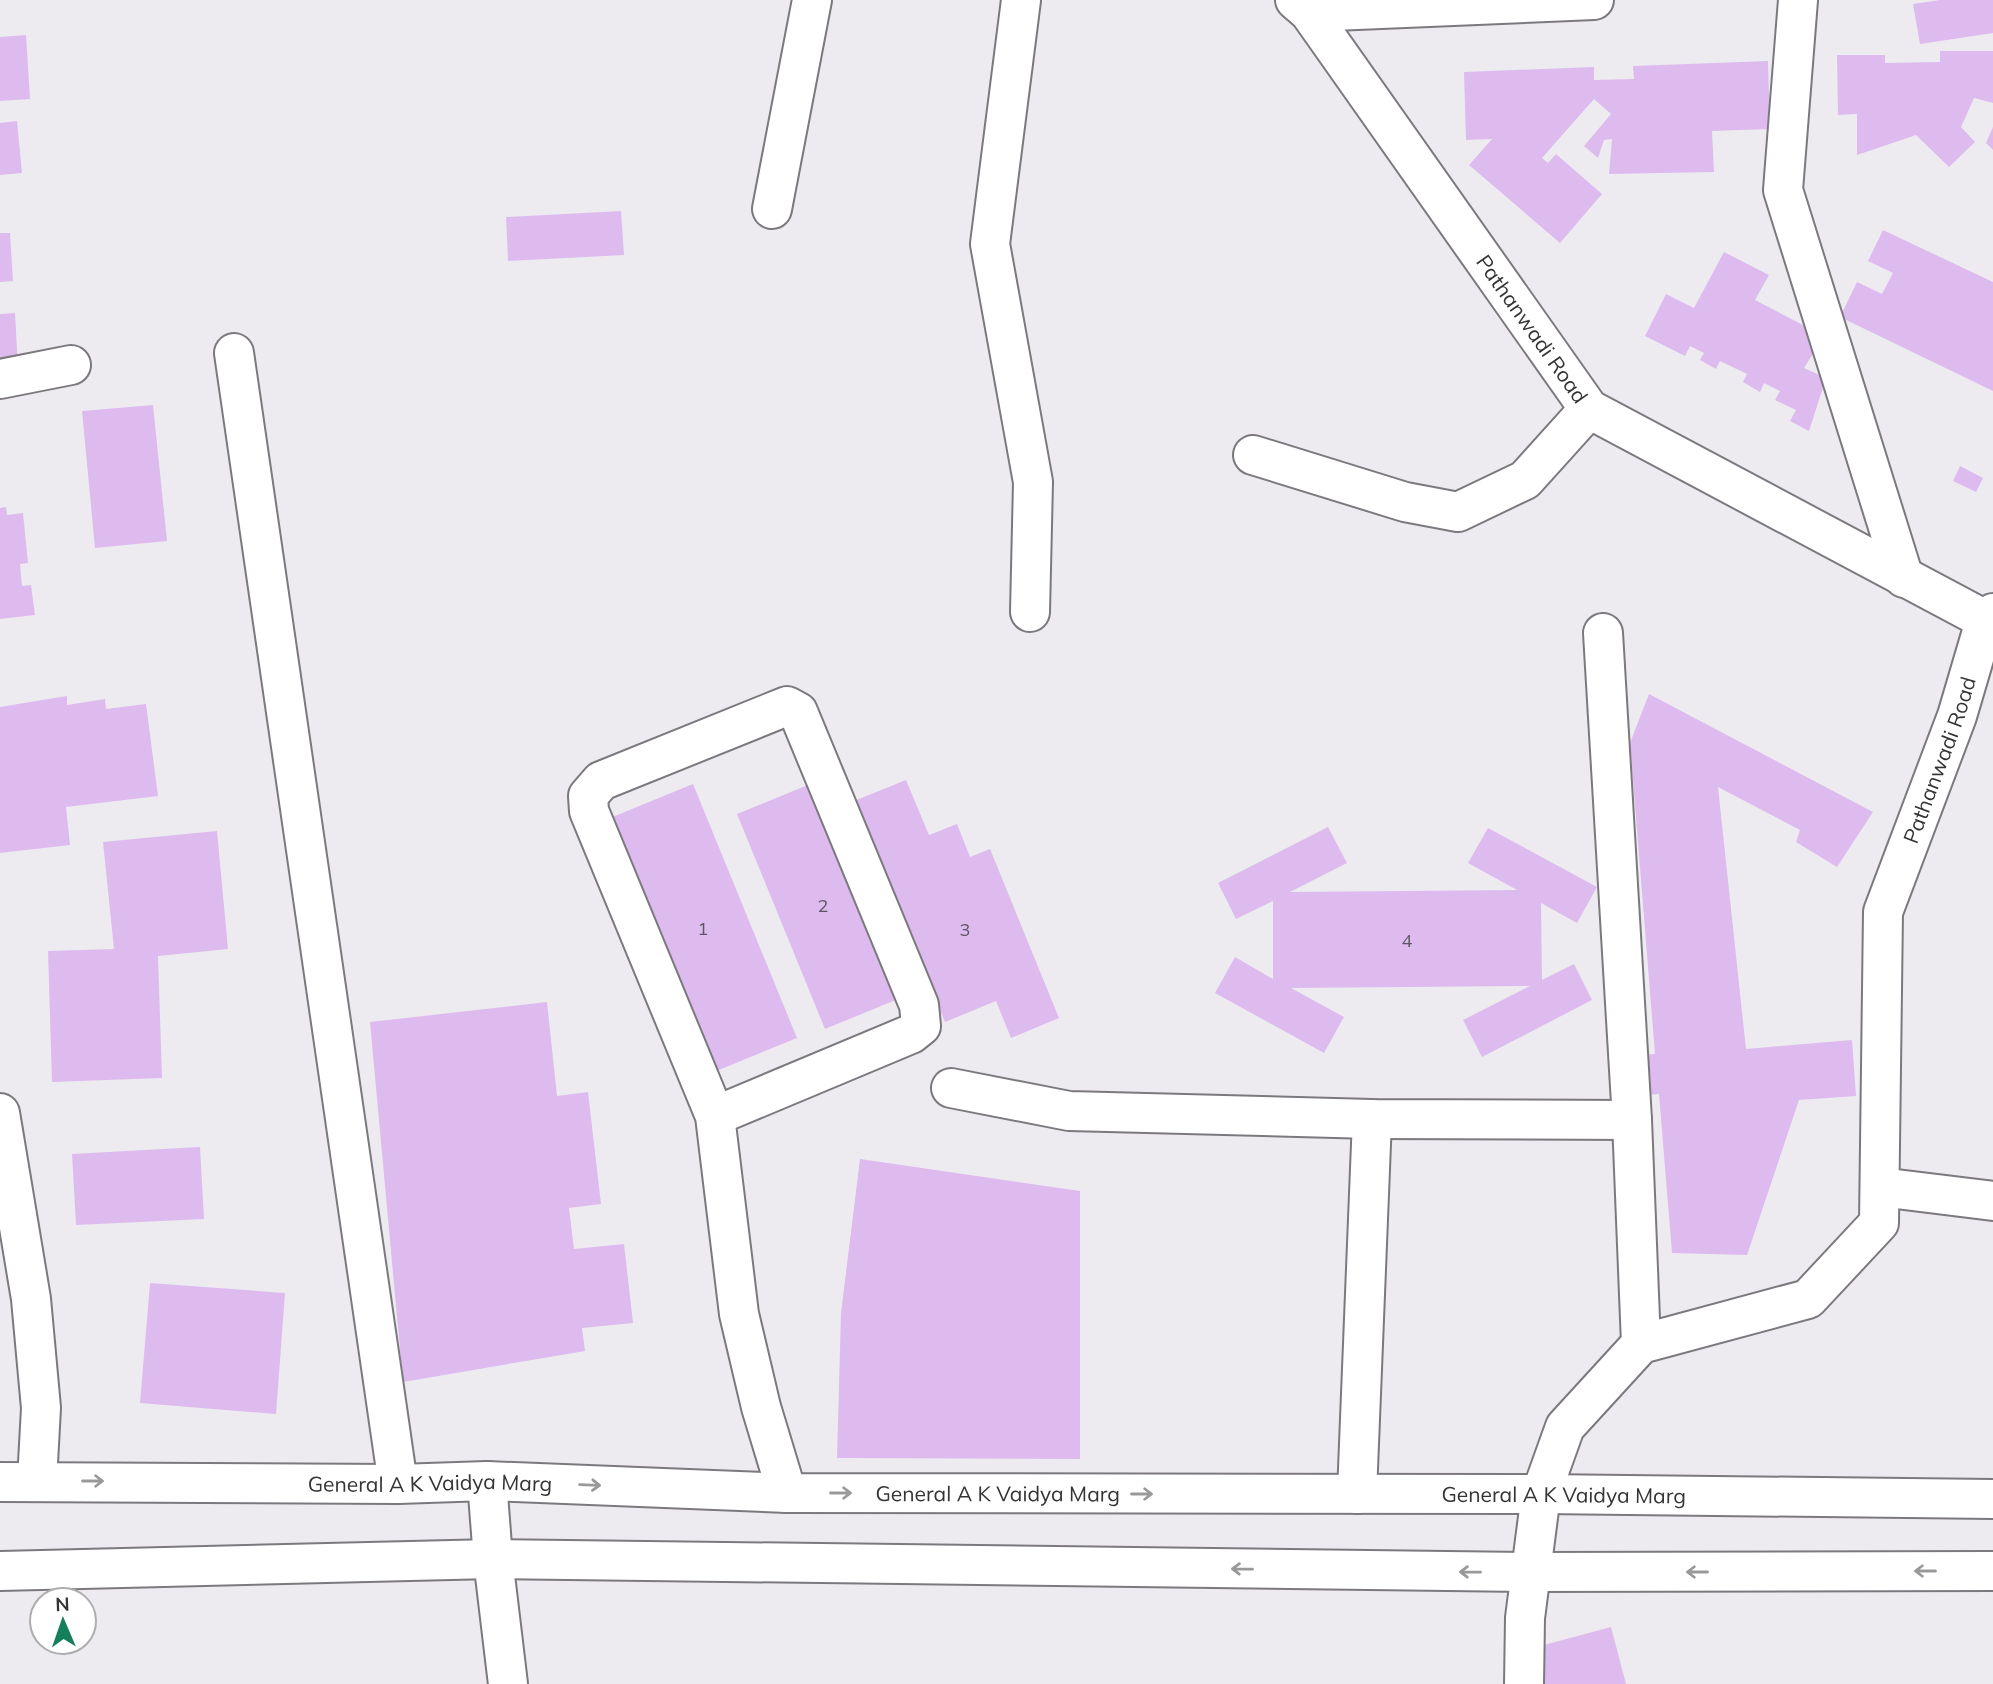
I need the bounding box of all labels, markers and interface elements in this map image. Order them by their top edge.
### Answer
street label: Pathanwadi Road [1471,249,1594,408]
street label: Pathanwadi Road [1897,673,1981,847]
house number: 2 [818,894,828,917]
house number: 1 [698,917,708,940]
house number: 3 [960,918,970,941]
house number: 4 [1402,929,1413,952]
street label: General A K Vaidya Marg [308,1468,553,1497]
one-way arrow [81,1474,104,1488]
one-way arrow [578,1479,601,1492]
street label: General A K Vaidya Marg [875,1480,1120,1506]
street label: General A K Vaidya Marg [1441,1481,1686,1509]
one-way arrow [830,1486,853,1500]
one-way arrow [1131,1487,1154,1501]
one-way arrow [1231,1562,1254,1576]
one-way arrow [1914,1564,1937,1578]
one-way arrow [1459,1565,1482,1578]
one-way arrow [1686,1565,1709,1579]
north arrow [28,1586,98,1656]
text: N [55,1592,70,1616]

